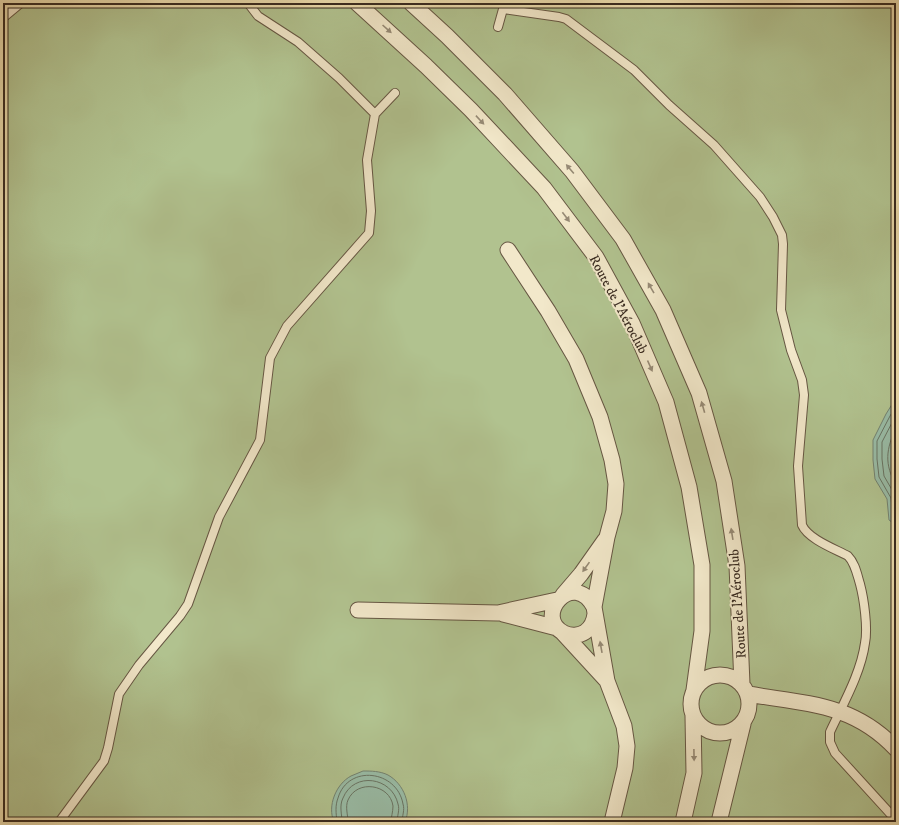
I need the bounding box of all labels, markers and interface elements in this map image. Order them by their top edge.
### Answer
one-way arrow [382,24,391,33]
one-way arrow [475,114,484,125]
one-way arrow [566,164,575,175]
one-way arrow [561,211,570,222]
street label: Route de l’Aéroclub [584,252,652,357]
one-way arrow [647,282,654,294]
one-way arrow [648,360,654,372]
one-way arrow [700,401,706,413]
one-way arrow [729,528,735,540]
street label: Route de l’Aéroclub [725,548,751,659]
one-way arrow [582,561,590,572]
one-way arrow [598,641,604,654]
one-way arrow [691,749,697,762]

